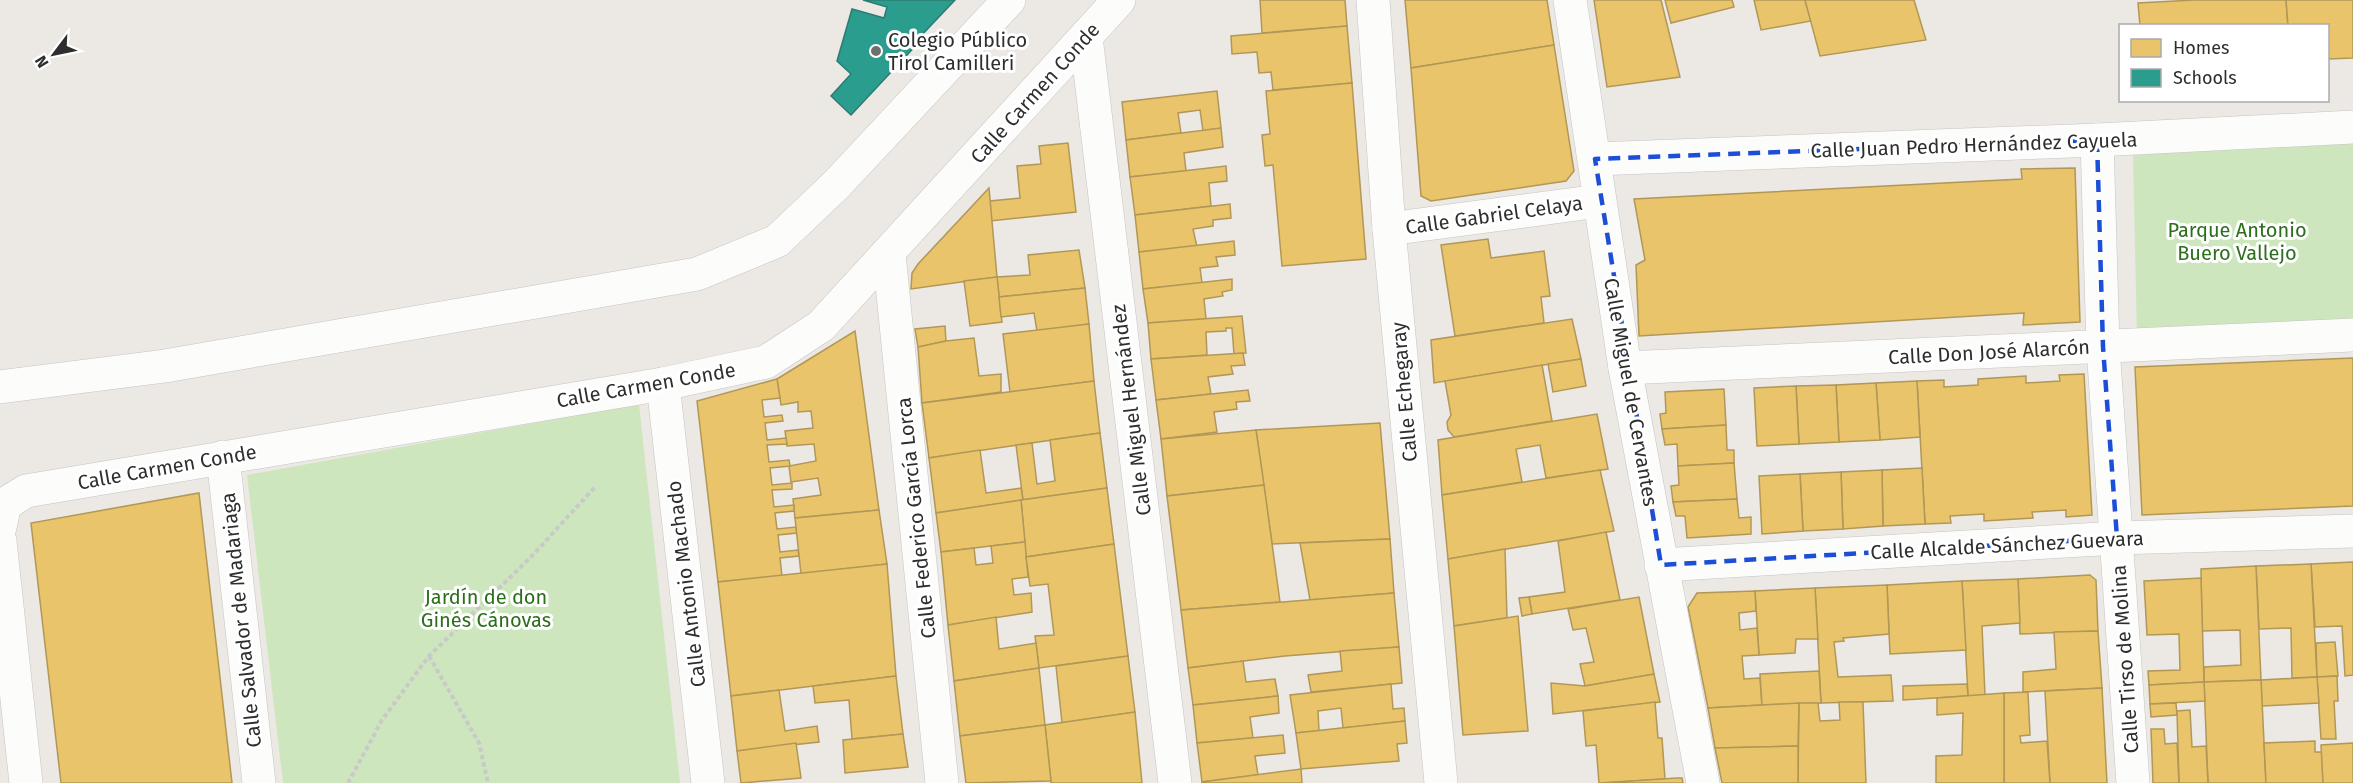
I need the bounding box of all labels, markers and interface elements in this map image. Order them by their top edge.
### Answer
street label: Calle Carmen Conde [965,18,1105,168]
north arrow [24,24,84,84]
legend [2119,24,2329,102]
place label: Colegio Público Tirol Camilleri [888,28,1027,75]
text: Homes [2173,37,2229,59]
marker: Colegio Público Tirol Camilleri [869,44,883,58]
text: N [31,52,53,71]
text: Schools [2173,67,2237,89]
street label: Calle Juan Pedro Hernández Cayuela [1810,127,2138,163]
street label: Calle Gabriel Celaya [1404,191,1584,239]
park label: Parque Antonio Buero Vallejo [2167,218,2307,265]
street label: Calle Miguel de Cervantes [1599,276,1663,508]
street label: Calle Miguel Hernández [1106,303,1156,517]
street label: Calle Echegaray [1386,321,1422,463]
street label: Calle Don José Alarcón [1887,335,2091,369]
street label: Calle Carmen Conde [555,357,737,413]
street label: Calle Federico García Lorca [891,396,941,640]
street label: Calle Carmen Conde [76,439,258,495]
street label: Calle Antonio Machado [661,479,711,689]
street label: Calle Salvador de Madariaga [216,491,266,749]
street label: Calle Alcalde Sánchez Guevara [1870,526,2144,564]
street label: Calle Tirso de Molina [2106,564,2144,754]
park label: Jardín de don Ginés Cánovas [421,585,551,632]

